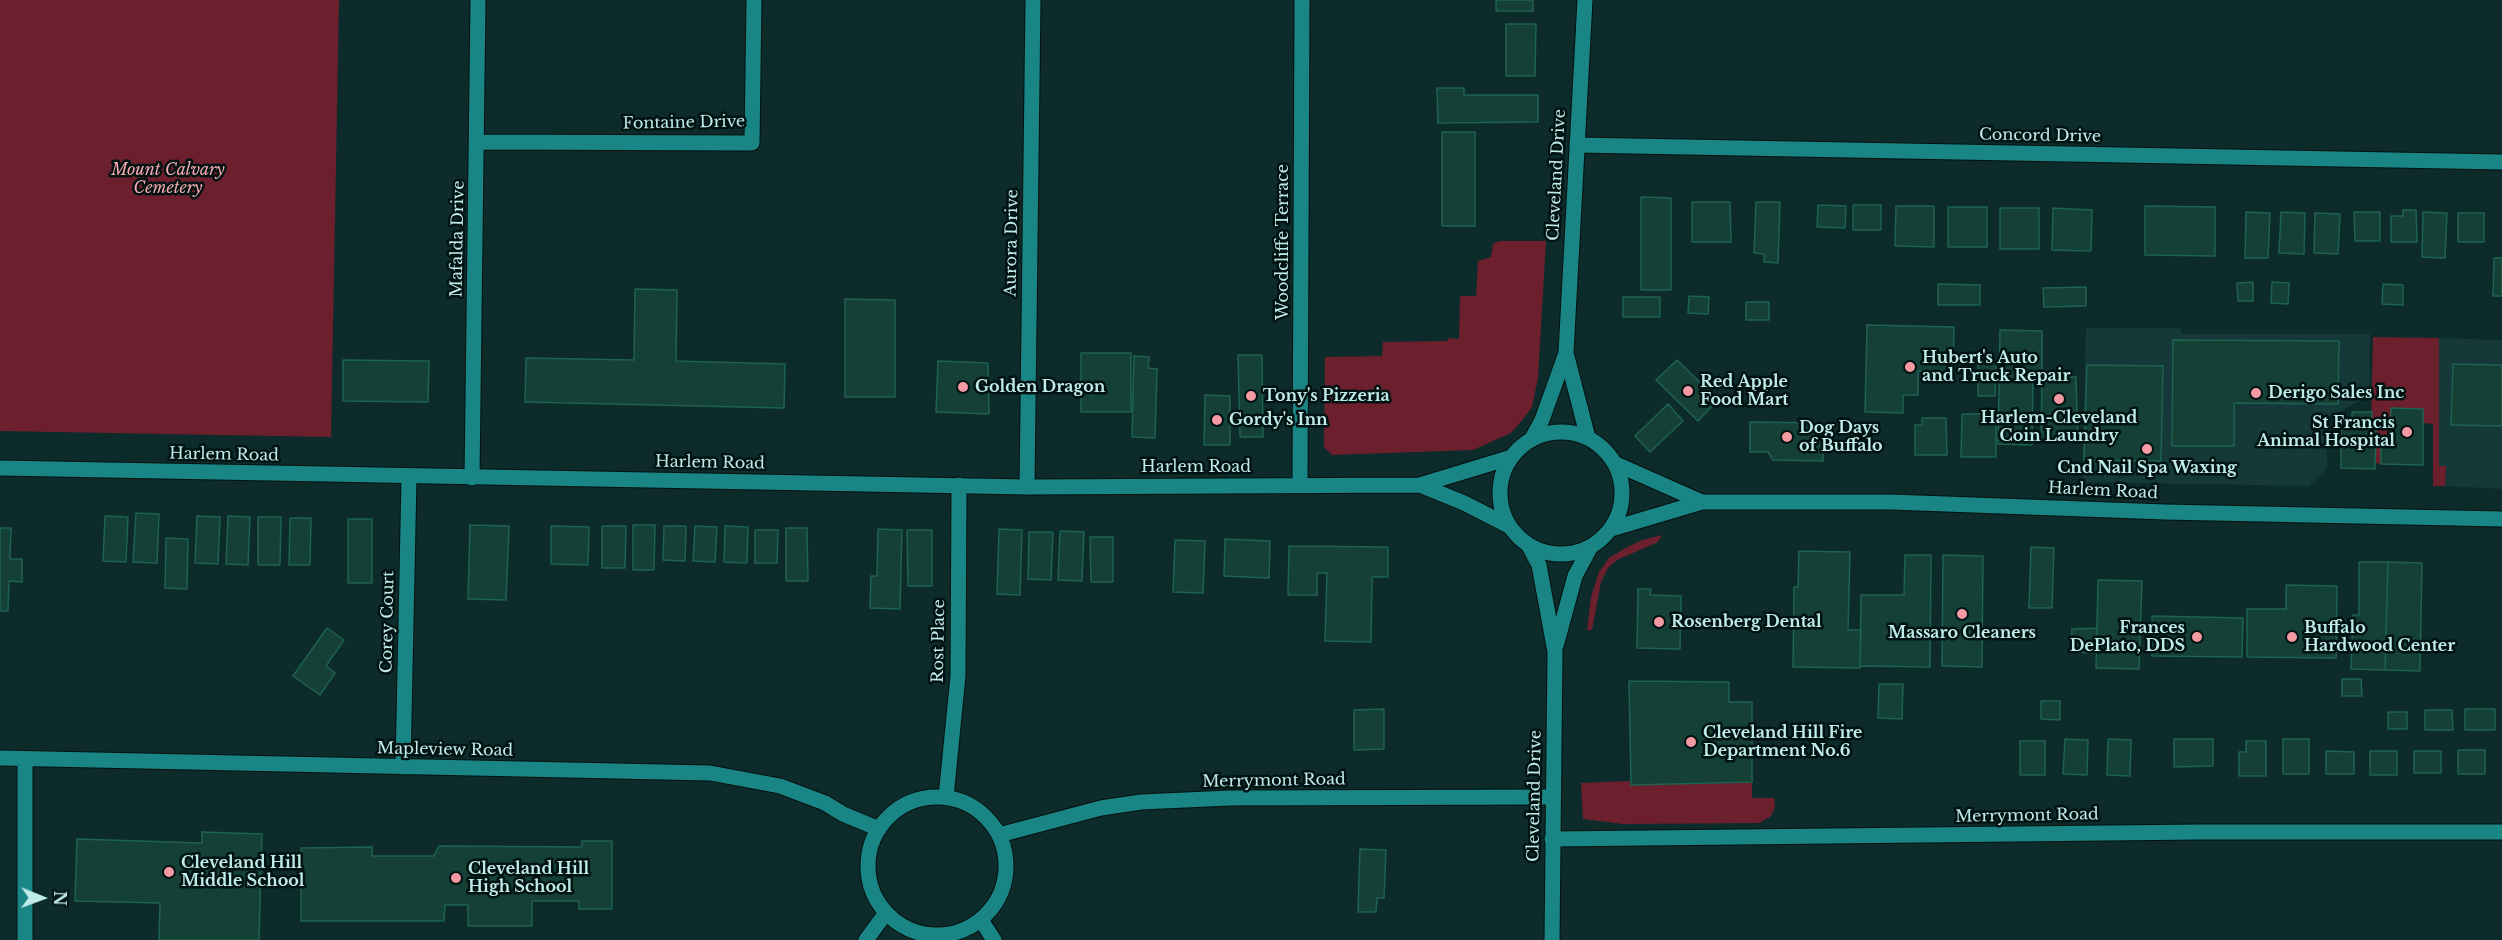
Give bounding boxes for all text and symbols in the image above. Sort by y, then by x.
street label: Cleveland Drive [1544,109,1570,241]
street label: Fontaine Drive [623,112,745,134]
street label: Concord Drive [1979,125,2101,147]
park label: Mount Calvary Cemetery [111,160,225,198]
street label: Woodcliffe Terrace [1273,164,1293,320]
street label: Mafalda Drive [447,180,469,298]
street label: Aurora Drive [1001,189,1023,297]
place label: Hubert's Auto and Truck Repair [1922,348,2071,386]
marker: Hubert's Auto and Truck Repair [1903,360,1917,374]
place label: Red Apple Food Mart [1700,372,1788,410]
place label: Golden Dragon [975,377,1105,397]
marker: Golden Dragon [956,380,970,394]
place label: Derigo Sales Inc [2268,383,2404,403]
marker: Red Apple Food Mart [1681,384,1695,398]
place label: Tony's Pizzeria [1263,386,1390,406]
marker: Derigo Sales Inc [2249,386,2263,400]
marker: Tony's Pizzeria [1244,389,1258,403]
marker: Harlem-Cleveland Coin Laundry [2052,392,2066,406]
place label: Harlem-Cleveland Coin Laundry [1981,408,2137,446]
place label: Gordy's Inn [1229,410,1328,430]
marker: Gordy's Inn [1210,413,1224,427]
place label: St Francis Animal Hospital [2257,413,2395,451]
place label: Dog Days of Buffalo [1799,418,1883,456]
marker: St Francis Animal Hospital [2400,425,2414,439]
marker: Dog Days of Buffalo [1780,430,1794,444]
marker: Cnd Nail Spa Waxing [2140,442,2154,456]
street label: Harlem Road [169,444,279,466]
street label: Harlem Road [655,452,765,474]
street label: Harlem Road [1141,457,1251,477]
place label: Cnd Nail Spa Waxing [2057,458,2237,478]
street label: Harlem Road [2048,479,2158,503]
street label: Corey Court [378,571,398,673]
street label: Rost Place [929,599,949,683]
marker: Massaro Cleaners [1955,607,1969,621]
place label: Rosenberg Dental [1671,612,1822,632]
marker: Rosenberg Dental [1652,615,1666,629]
place label: Frances DePlato, DDS [2070,618,2185,656]
place label: Buffalo Hardwood Center [2304,618,2455,656]
place label: Massaro Cleaners [1888,623,2036,643]
marker: Frances DePlato, DDS [2190,630,2204,644]
marker: Buffalo Hardwood Center [2285,630,2299,644]
place label: Cleveland Hill Fire Department No.6 [1703,723,1862,761]
street label: Cleveland Drive [1524,730,1546,862]
marker: Cleveland Hill Fire Department No.6 [1684,735,1698,749]
street label: Mapleview Road [377,739,513,761]
street label: Merrymont Road [1202,770,1346,792]
street label: Merrymont Road [1955,805,2099,827]
place label: Cleveland Hill Middle School [181,853,304,891]
place label: Cleveland Hill High School [468,859,589,897]
marker: Cleveland Hill Middle School [162,865,176,879]
north arrow [12,868,72,928]
marker: Cleveland Hill High School [449,871,463,885]
text: N [50,891,70,906]

